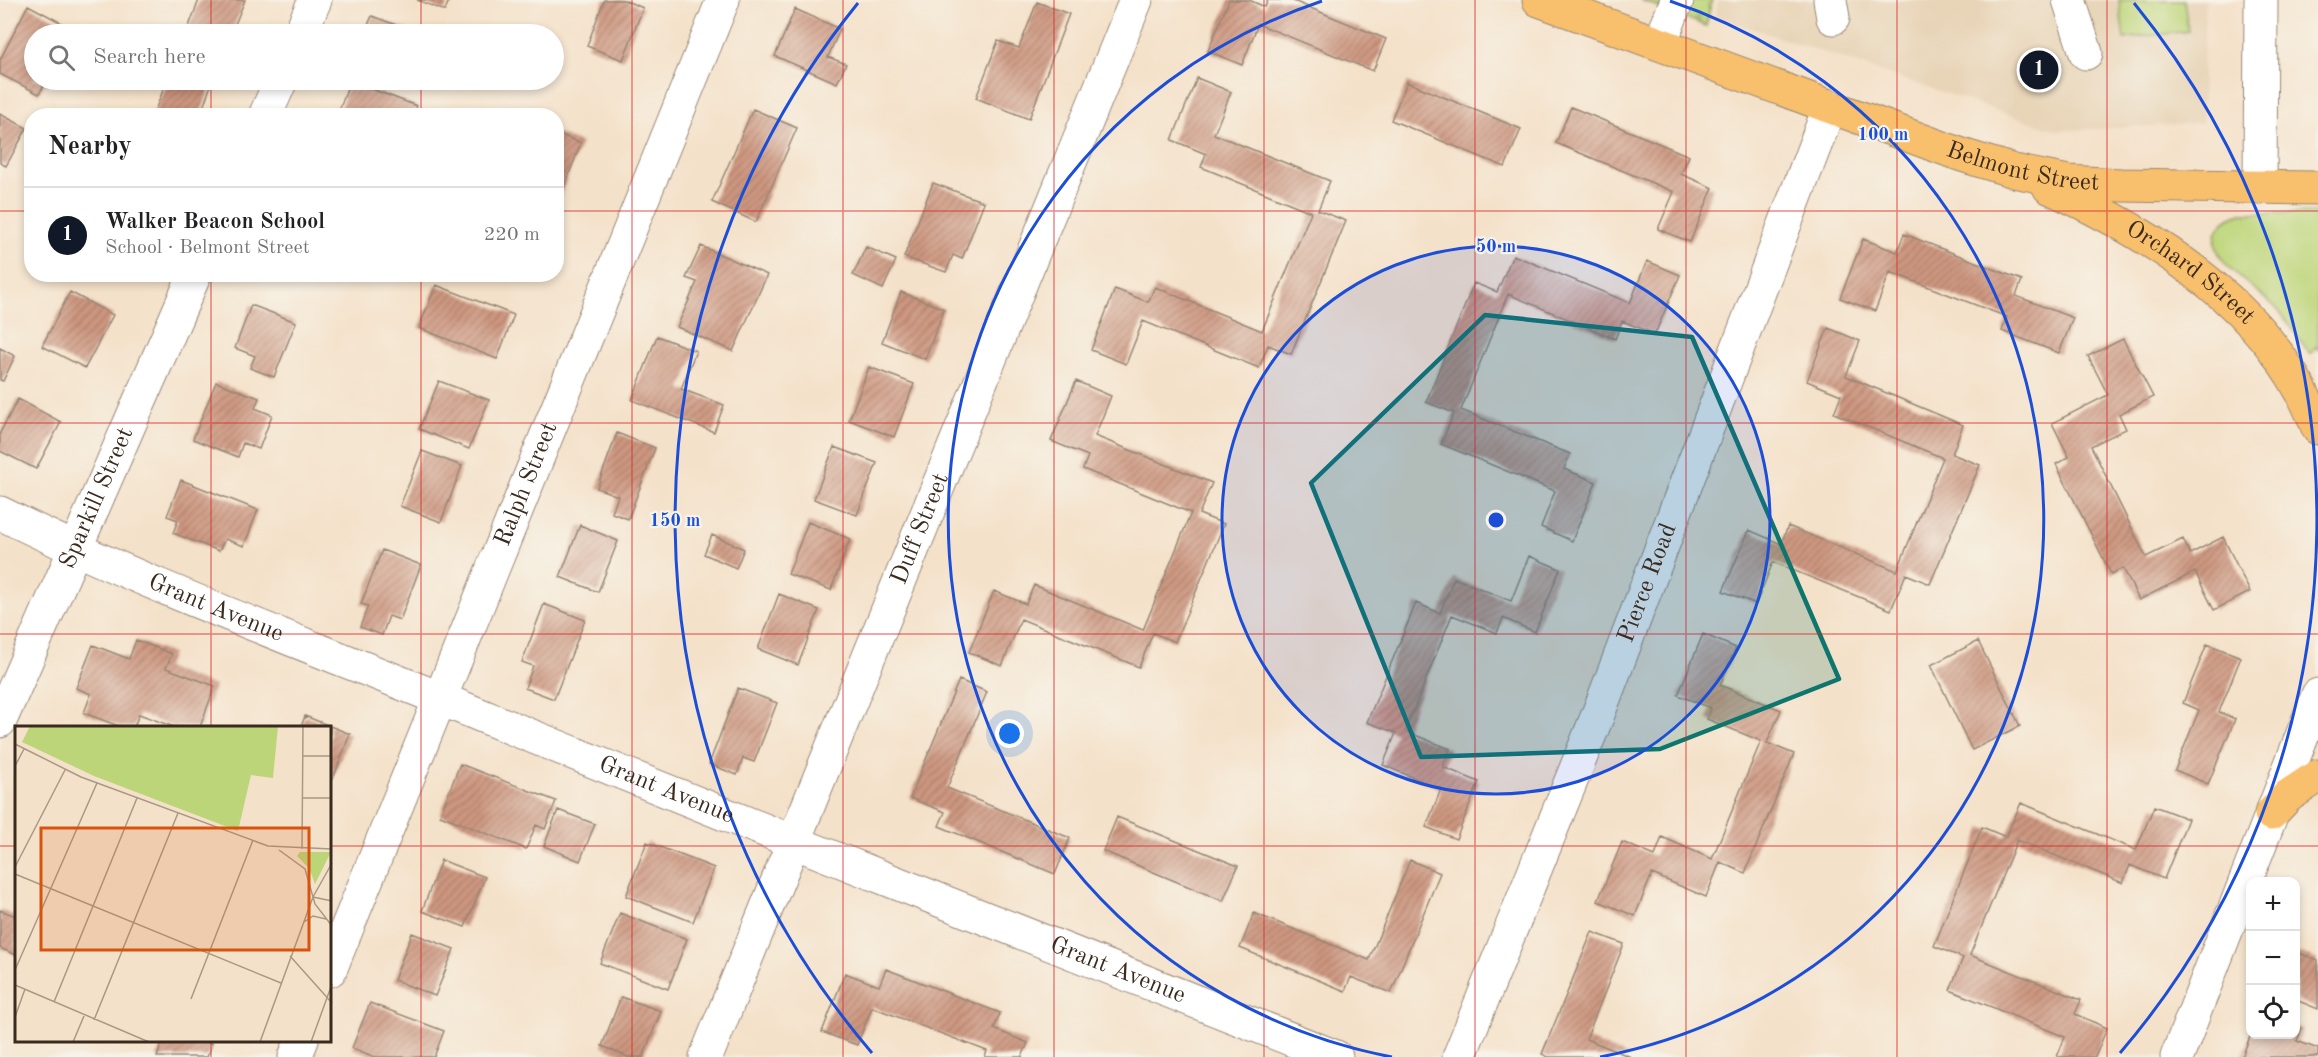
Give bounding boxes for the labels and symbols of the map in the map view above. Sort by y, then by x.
pin: 1 [2020,48,2058,92]
text: 100 m [1858,126,1908,144]
street label: Belmont Street [1943,138,2100,196]
street label: Orchard Street [2122,217,2259,330]
text: 50 m [1476,238,1516,256]
street label: Ralph Street [491,419,563,550]
street label: Sparkill Street [56,424,138,572]
street label: Duff Street [887,470,954,588]
centre of rings [1486,510,1506,530]
text: 150 m [650,512,700,530]
street label: Pierce Road [1614,520,1682,646]
street label: Grant Avenue [145,570,287,647]
your location [995,719,1024,748]
inset map [15,726,332,1042]
street label: Grant Avenue [595,753,737,829]
street label: Grant Avenue [1047,933,1189,1008]

